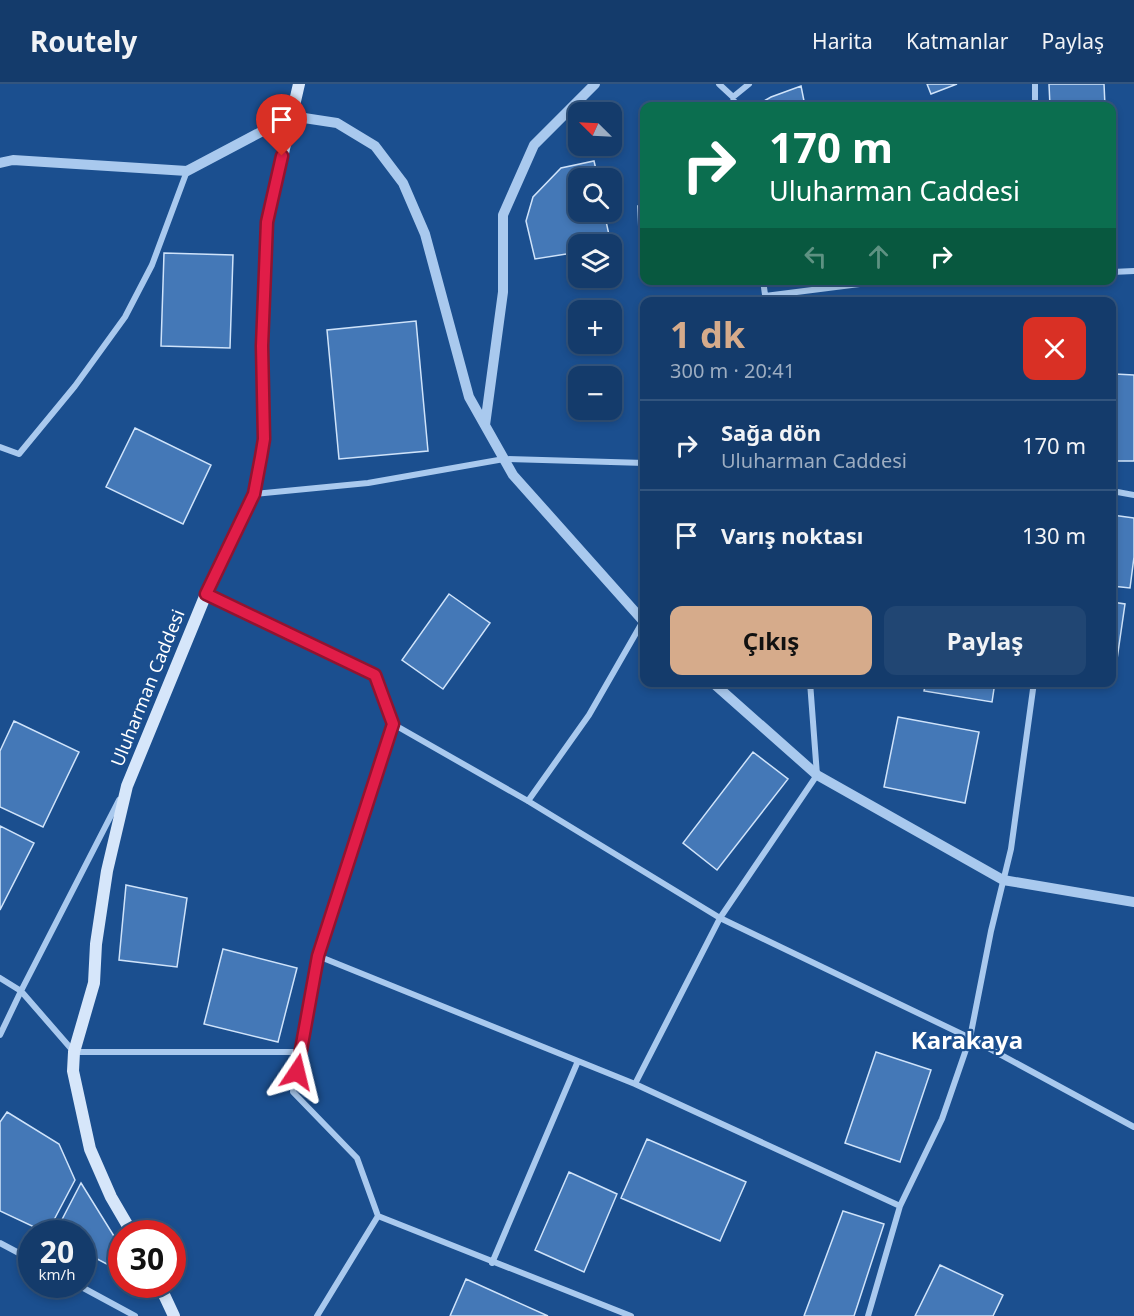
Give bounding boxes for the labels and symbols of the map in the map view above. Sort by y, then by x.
pin [256,94,307,156]
north arrow [568,102,622,156]
street label: Uluharman Caddesi [105,606,190,770]
district label: Karakaya [911,1023,1023,1056]
position arrow [265,1040,329,1104]
speed limit sign: 30 [108,1220,186,1298]

